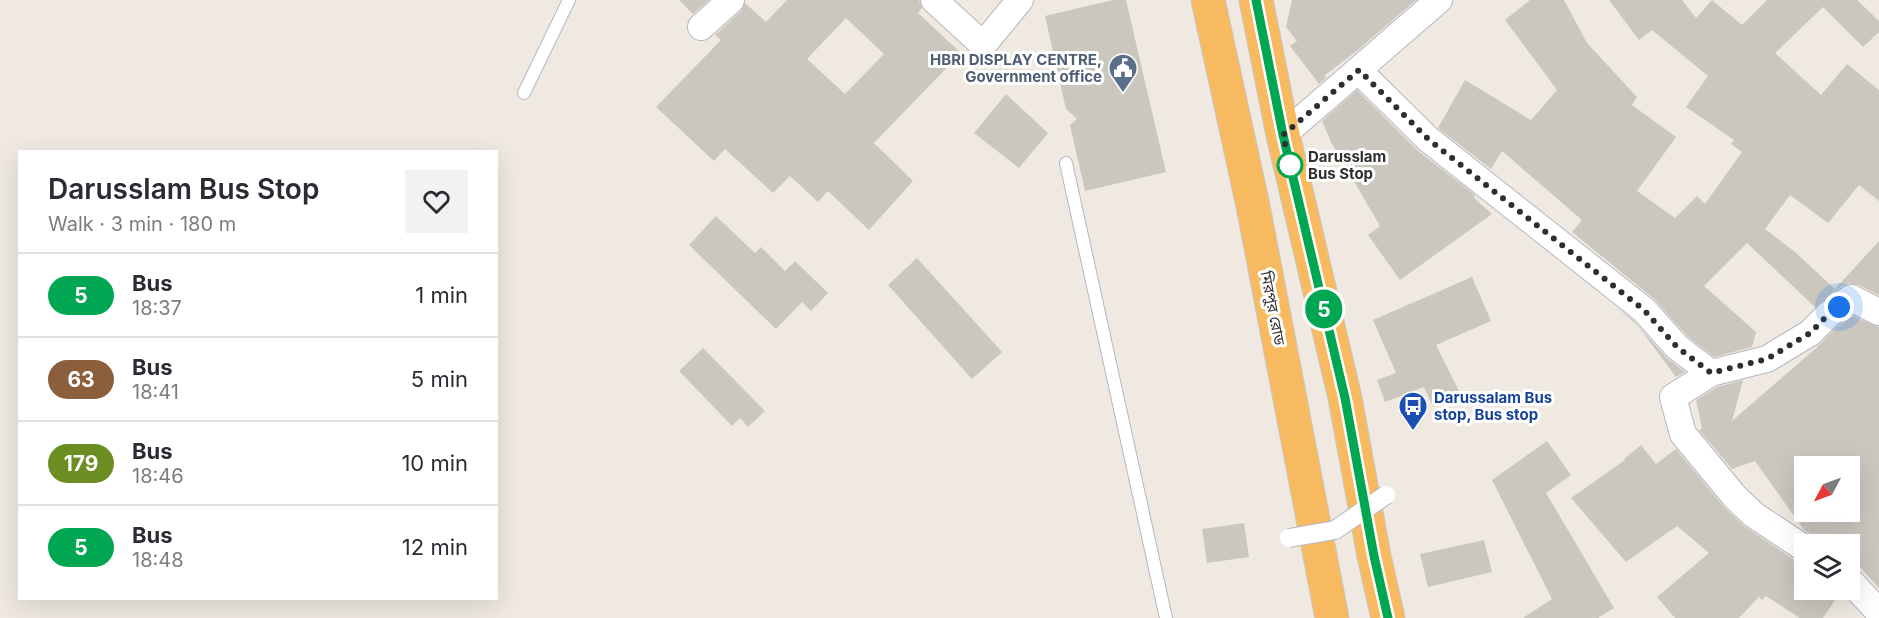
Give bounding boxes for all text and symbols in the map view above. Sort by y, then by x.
place label: HBRI DISPLAY CENTRE, Government office [930,50,1102,86]
public building icon: HBRI DISPLAY CENTRE, Government office [1107,52,1139,94]
place label: Darusslam Bus Stop [1308,147,1386,183]
marker: Darusslam Bus Stop [1277,152,1303,178]
button: heart [405,170,468,233]
text: Darusslam Bus Stop [48,172,319,206]
text: Walk · 3 min · 180 m [48,212,236,236]
street label: মিরপুর রোড [1256,268,1290,347]
text: Bus [132,270,173,296]
text: 1 min [415,282,468,308]
text: 5 [74,283,88,308]
line badge: 5 [1304,290,1344,328]
your location [1824,292,1854,322]
text: 18:37 [132,296,182,320]
text: 5 [1317,297,1331,322]
text: Bus [132,354,173,380]
text: 5 min [411,366,468,392]
text: 63 [67,367,95,392]
text: 18:41 [132,380,179,404]
place label: Darussalam Bus stop, Bus stop [1434,388,1552,424]
bus stop icon: Darussalam Bus stop, Bus stop [1397,390,1429,432]
text: Bus [132,438,173,464]
text: 10 min [401,450,468,476]
text: 179 [64,451,98,476]
north arrow [1794,456,1860,522]
map controls [1794,456,1860,600]
text: 18:46 [132,464,184,488]
text: Bus [132,522,173,548]
text: 12 min [402,534,468,560]
button: layers [1794,534,1860,600]
text: 5 [74,535,88,560]
text: 18:48 [132,548,184,572]

